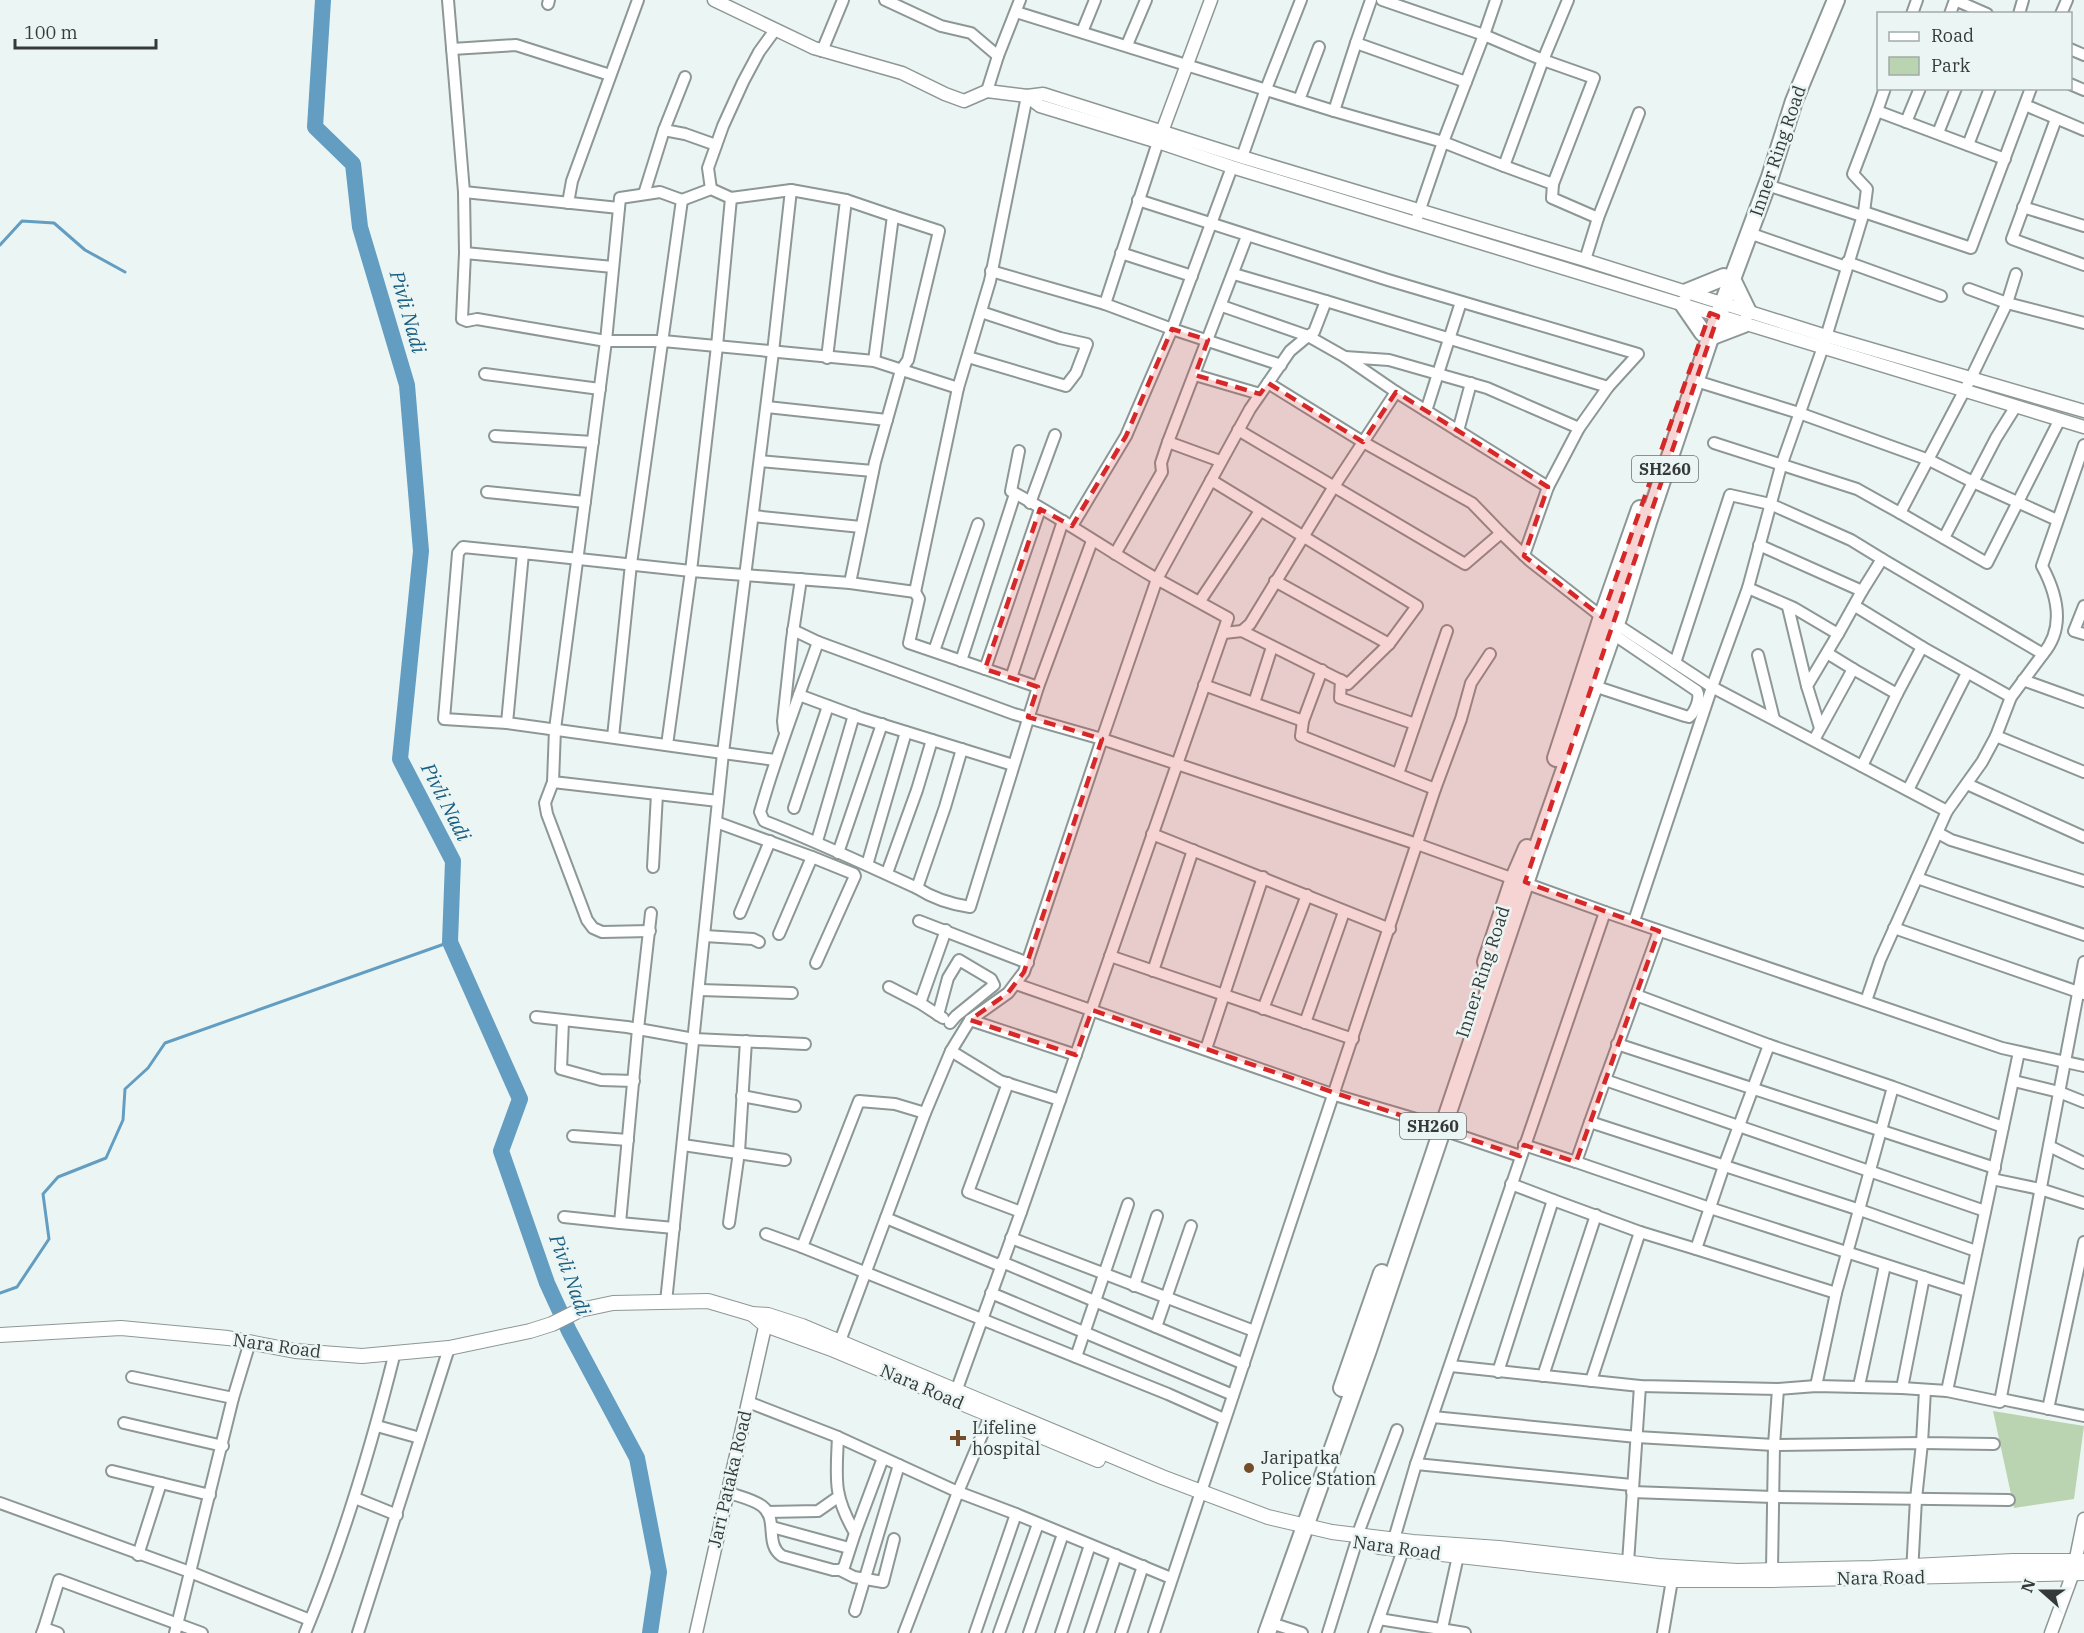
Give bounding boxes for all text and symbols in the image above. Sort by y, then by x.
scale bar [15,12,156,50]
legend [1877,12,2072,90]
text: 100 m [24,21,78,44]
text: Road [1931,24,1974,47]
text: Park [1931,54,1971,77]
street label: Inner Ring Road [1744,82,1811,219]
water label: Pivli Nadi [384,266,433,356]
road number: SH260 [1632,456,1698,482]
water label: Pivli Nadi [415,757,478,846]
street label: Inner Ring Road [1450,903,1515,1041]
road number: SH260 [1400,1113,1466,1139]
water label: Pivli Nadi [543,1230,598,1319]
street label: Nara Road [232,1328,323,1363]
street label: Nara Road [877,1359,968,1414]
street label: Jari Pataka Road [703,1408,756,1550]
place label: Lifeline hospital [972,1416,1040,1460]
marker: Lifeline hospital [949,1429,967,1447]
place label: Jaripatka Police Station [1261,1446,1376,1490]
marker: Jaripatka Police Station [1242,1461,1256,1475]
street label: Nara Road [1352,1530,1443,1565]
north arrow [2012,1561,2072,1621]
street label: Nara Road [1836,1565,1926,1590]
text: N [2016,1576,2040,1595]

